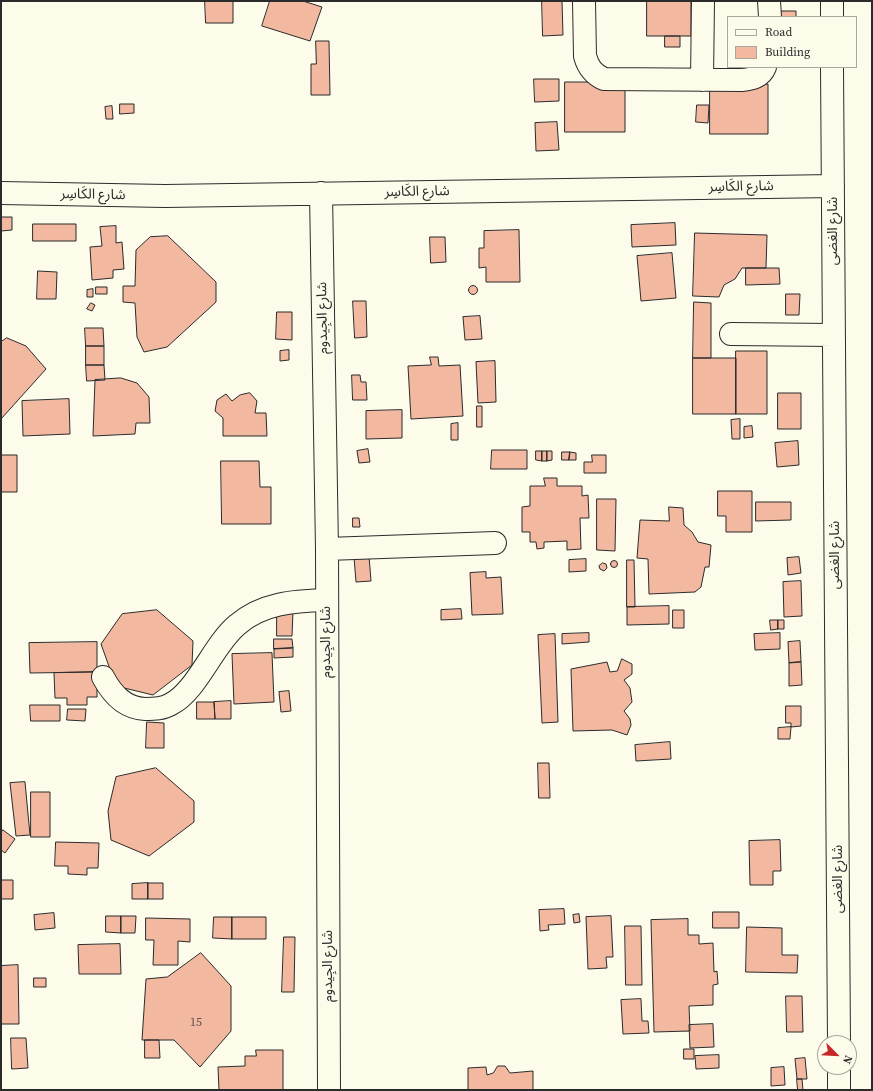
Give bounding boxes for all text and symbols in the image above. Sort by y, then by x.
legend [727,16,857,68]
text: Road [765,24,792,40]
text: Building [765,44,810,60]
street label: شارع الكَاسِر [708,178,774,196]
street label: شارع الكَاسِر [384,183,450,201]
street label: شارع الكَاسِر [60,186,126,204]
street label: شارع الغضى [825,197,841,265]
street label: شارع الجِيدوم [314,282,332,354]
street label: شارع الغضى [827,521,843,589]
street label: شارع الجِيدوم [318,606,334,678]
street label: شارع الغضى [830,845,846,913]
street label: شارع الجِيدوم [320,930,336,1002]
house number: 15 [190,1016,202,1030]
north arrow [817,1035,857,1075]
text: N [839,1053,856,1066]

